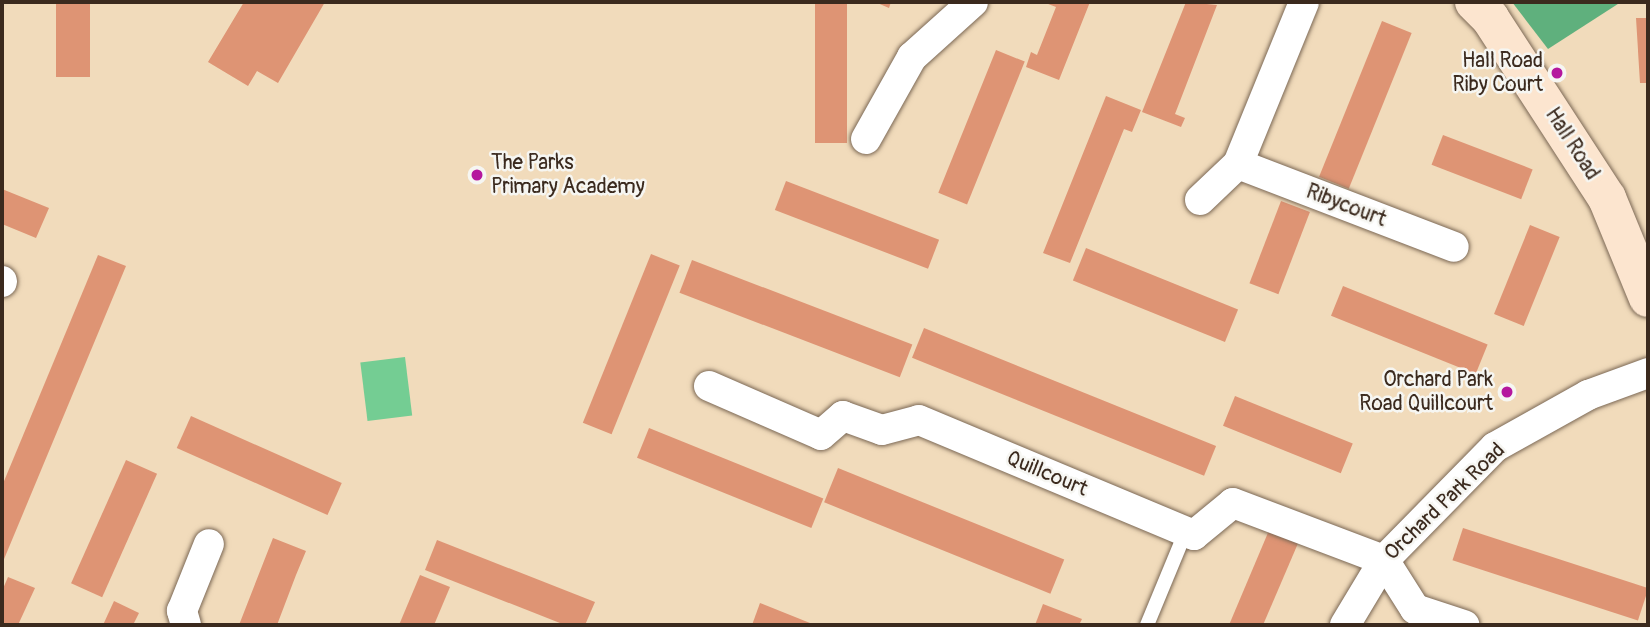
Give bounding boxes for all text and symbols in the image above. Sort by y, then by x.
place label: Hall Road Riby Court [1453,48,1543,98]
marker: Hall Road Riby Court [1549,65,1565,81]
street label: Hall Road [1539,103,1605,185]
place label: The Parks Primary Academy [491,150,645,200]
marker: The Parks Primary Academy [469,167,485,183]
street label: Ribycourt [1302,179,1390,233]
place label: Orchard Park Road Quillcourt [1359,367,1493,417]
marker: Orchard Park Road Quillcourt [1499,384,1515,400]
street label: Orchard Park Road [1379,438,1511,566]
street label: Quillcourt [1003,446,1091,502]

